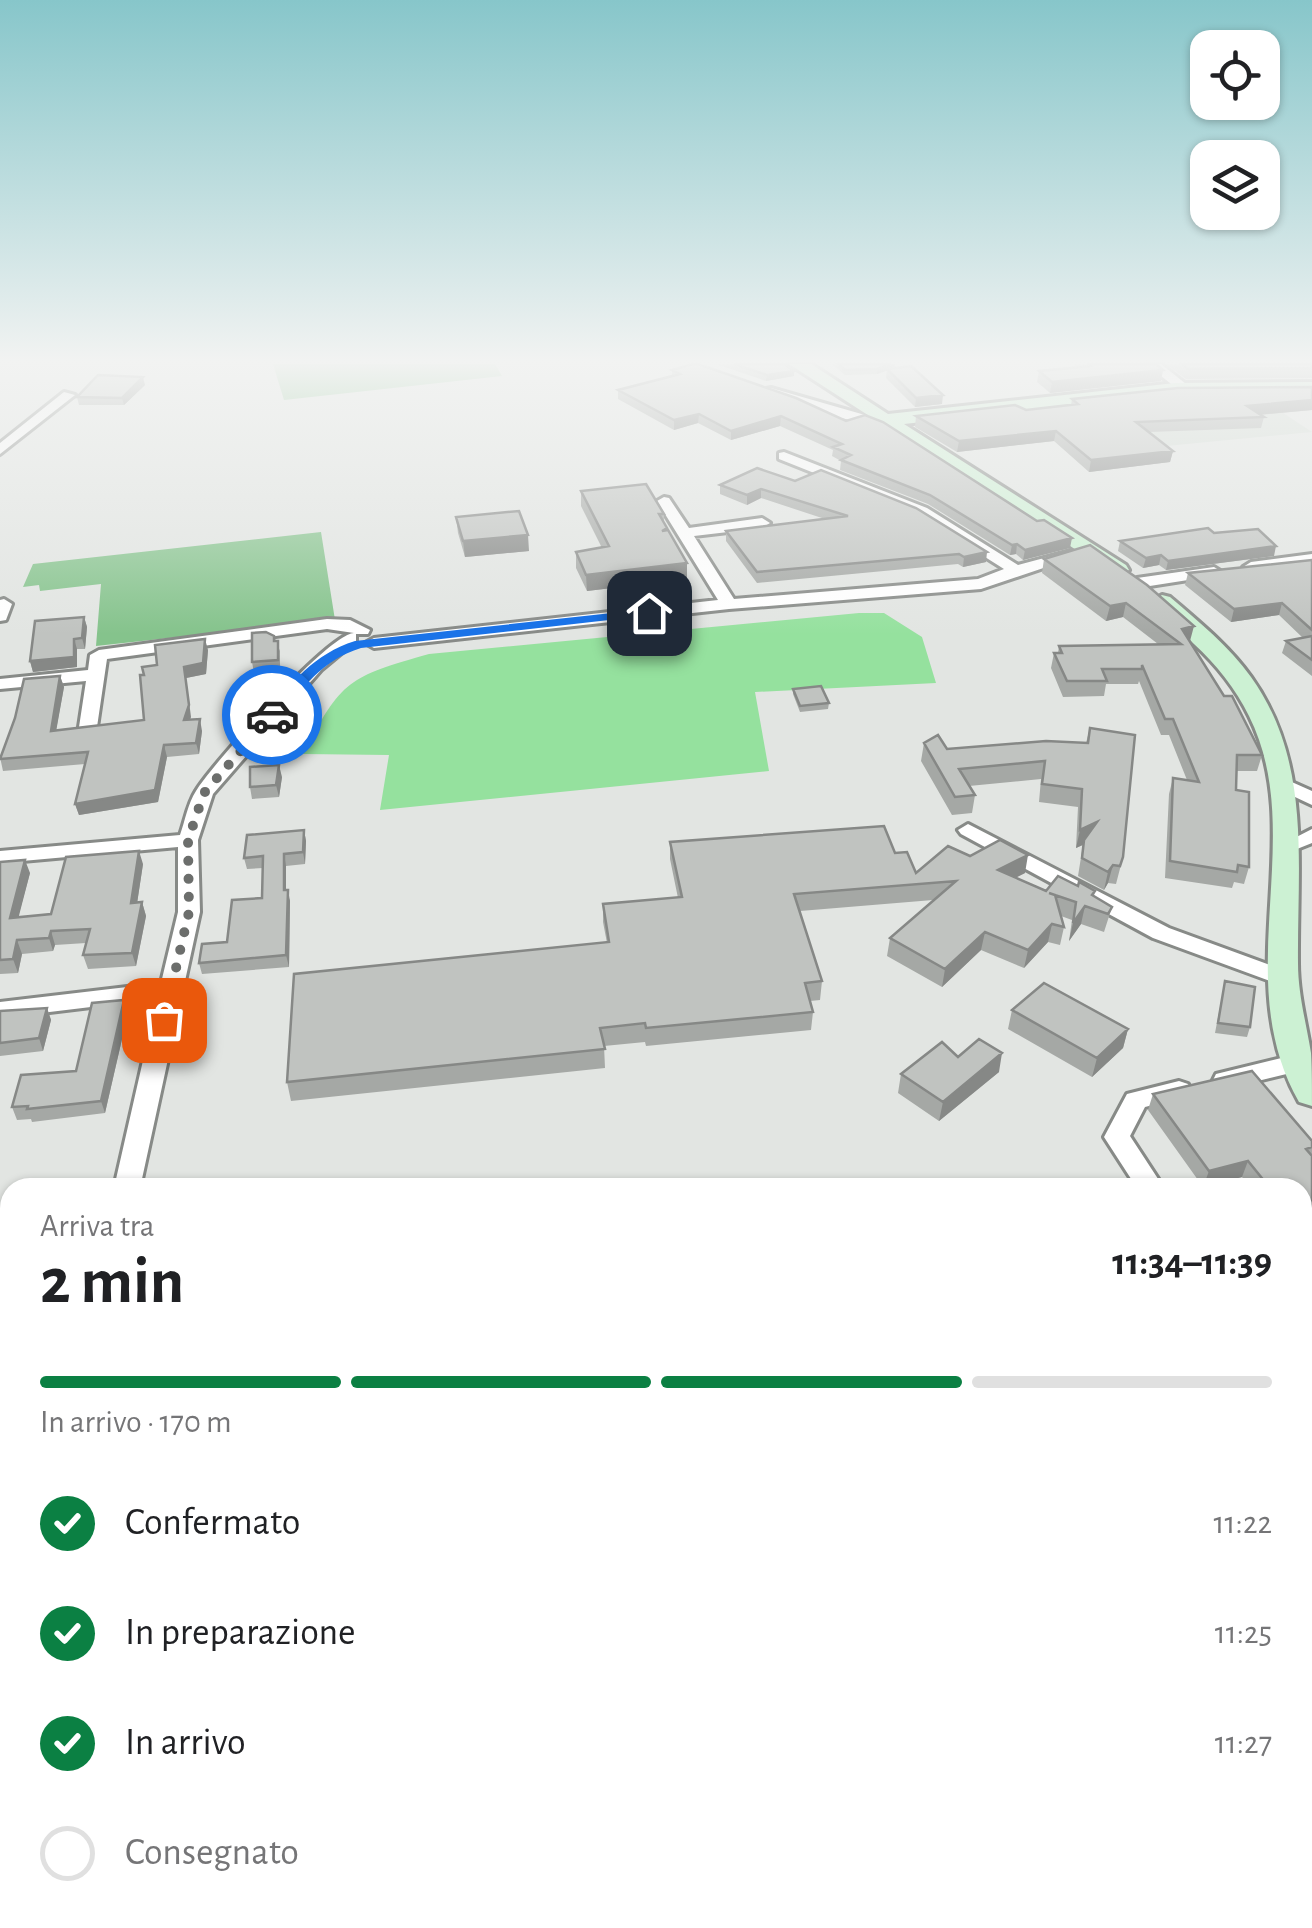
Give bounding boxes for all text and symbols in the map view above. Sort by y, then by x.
map controls [1190,30,1280,230]
button: locate [1190,30,1280,120]
button: layers [1190,140,1280,230]
pin [607,571,692,656]
icon: home [622,586,677,641]
courier [222,665,322,765]
icon: car [245,688,300,743]
pin [122,978,207,1063]
icon: bag [137,993,192,1048]
text: Arriva tra [40,1210,155,1242]
text: 11:34–11:39 [1112,1244,1272,1282]
text: 2 min [40,1250,184,1315]
text: In arrivo · 170 m [40,1406,232,1438]
icon: check [40,1496,95,1551]
text: Confermato [125,1504,300,1542]
text: 11:22 [1214,1507,1272,1539]
icon: check [40,1606,95,1661]
text: In preparazione [125,1614,356,1652]
text: 11:25 [1215,1617,1272,1649]
icon: check [40,1716,95,1771]
text: In arrivo [125,1724,246,1762]
text: 11:27 [1215,1727,1272,1759]
text: Consegnato [125,1834,299,1872]

